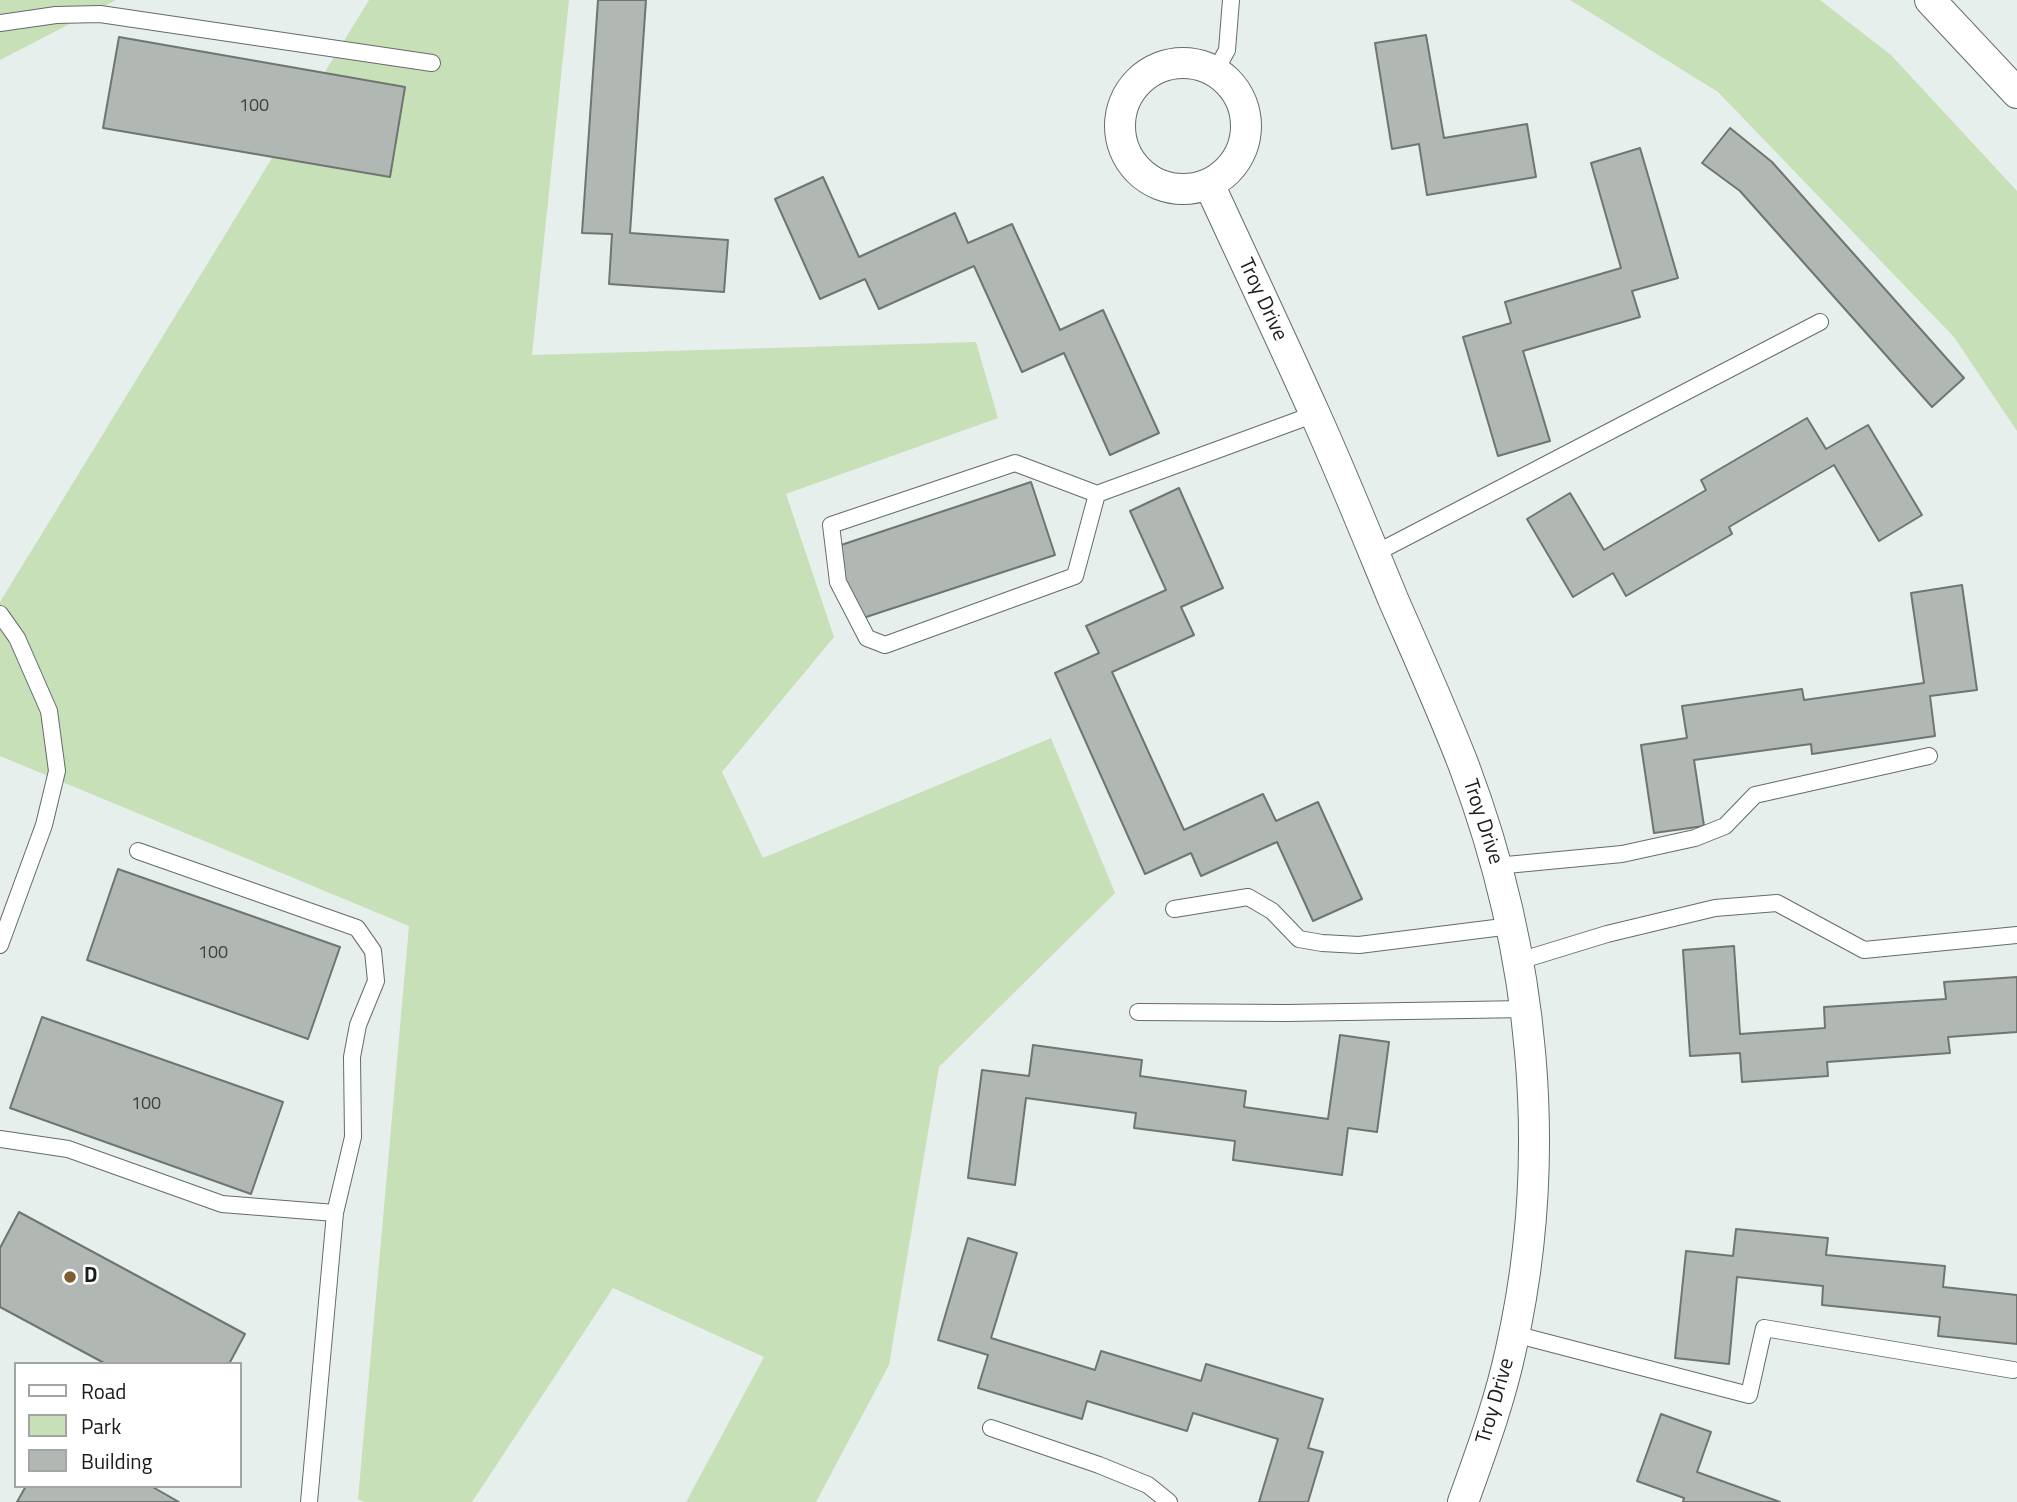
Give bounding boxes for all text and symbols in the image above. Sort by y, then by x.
house number: 100 [239,96,269,118]
street label: Troy Drive [1232,255,1292,345]
street label: Troy Drive [1456,776,1508,868]
house number: 100 [198,943,228,965]
house number: 100 [131,1094,161,1116]
place label: D [84,1264,97,1290]
marker: D [62,1269,78,1285]
street label: Troy Drive [1472,1355,1520,1447]
legend [14,1362,242,1488]
text: Road [81,1375,126,1407]
text: Park [81,1410,121,1442]
text: Building [81,1445,152,1477]

